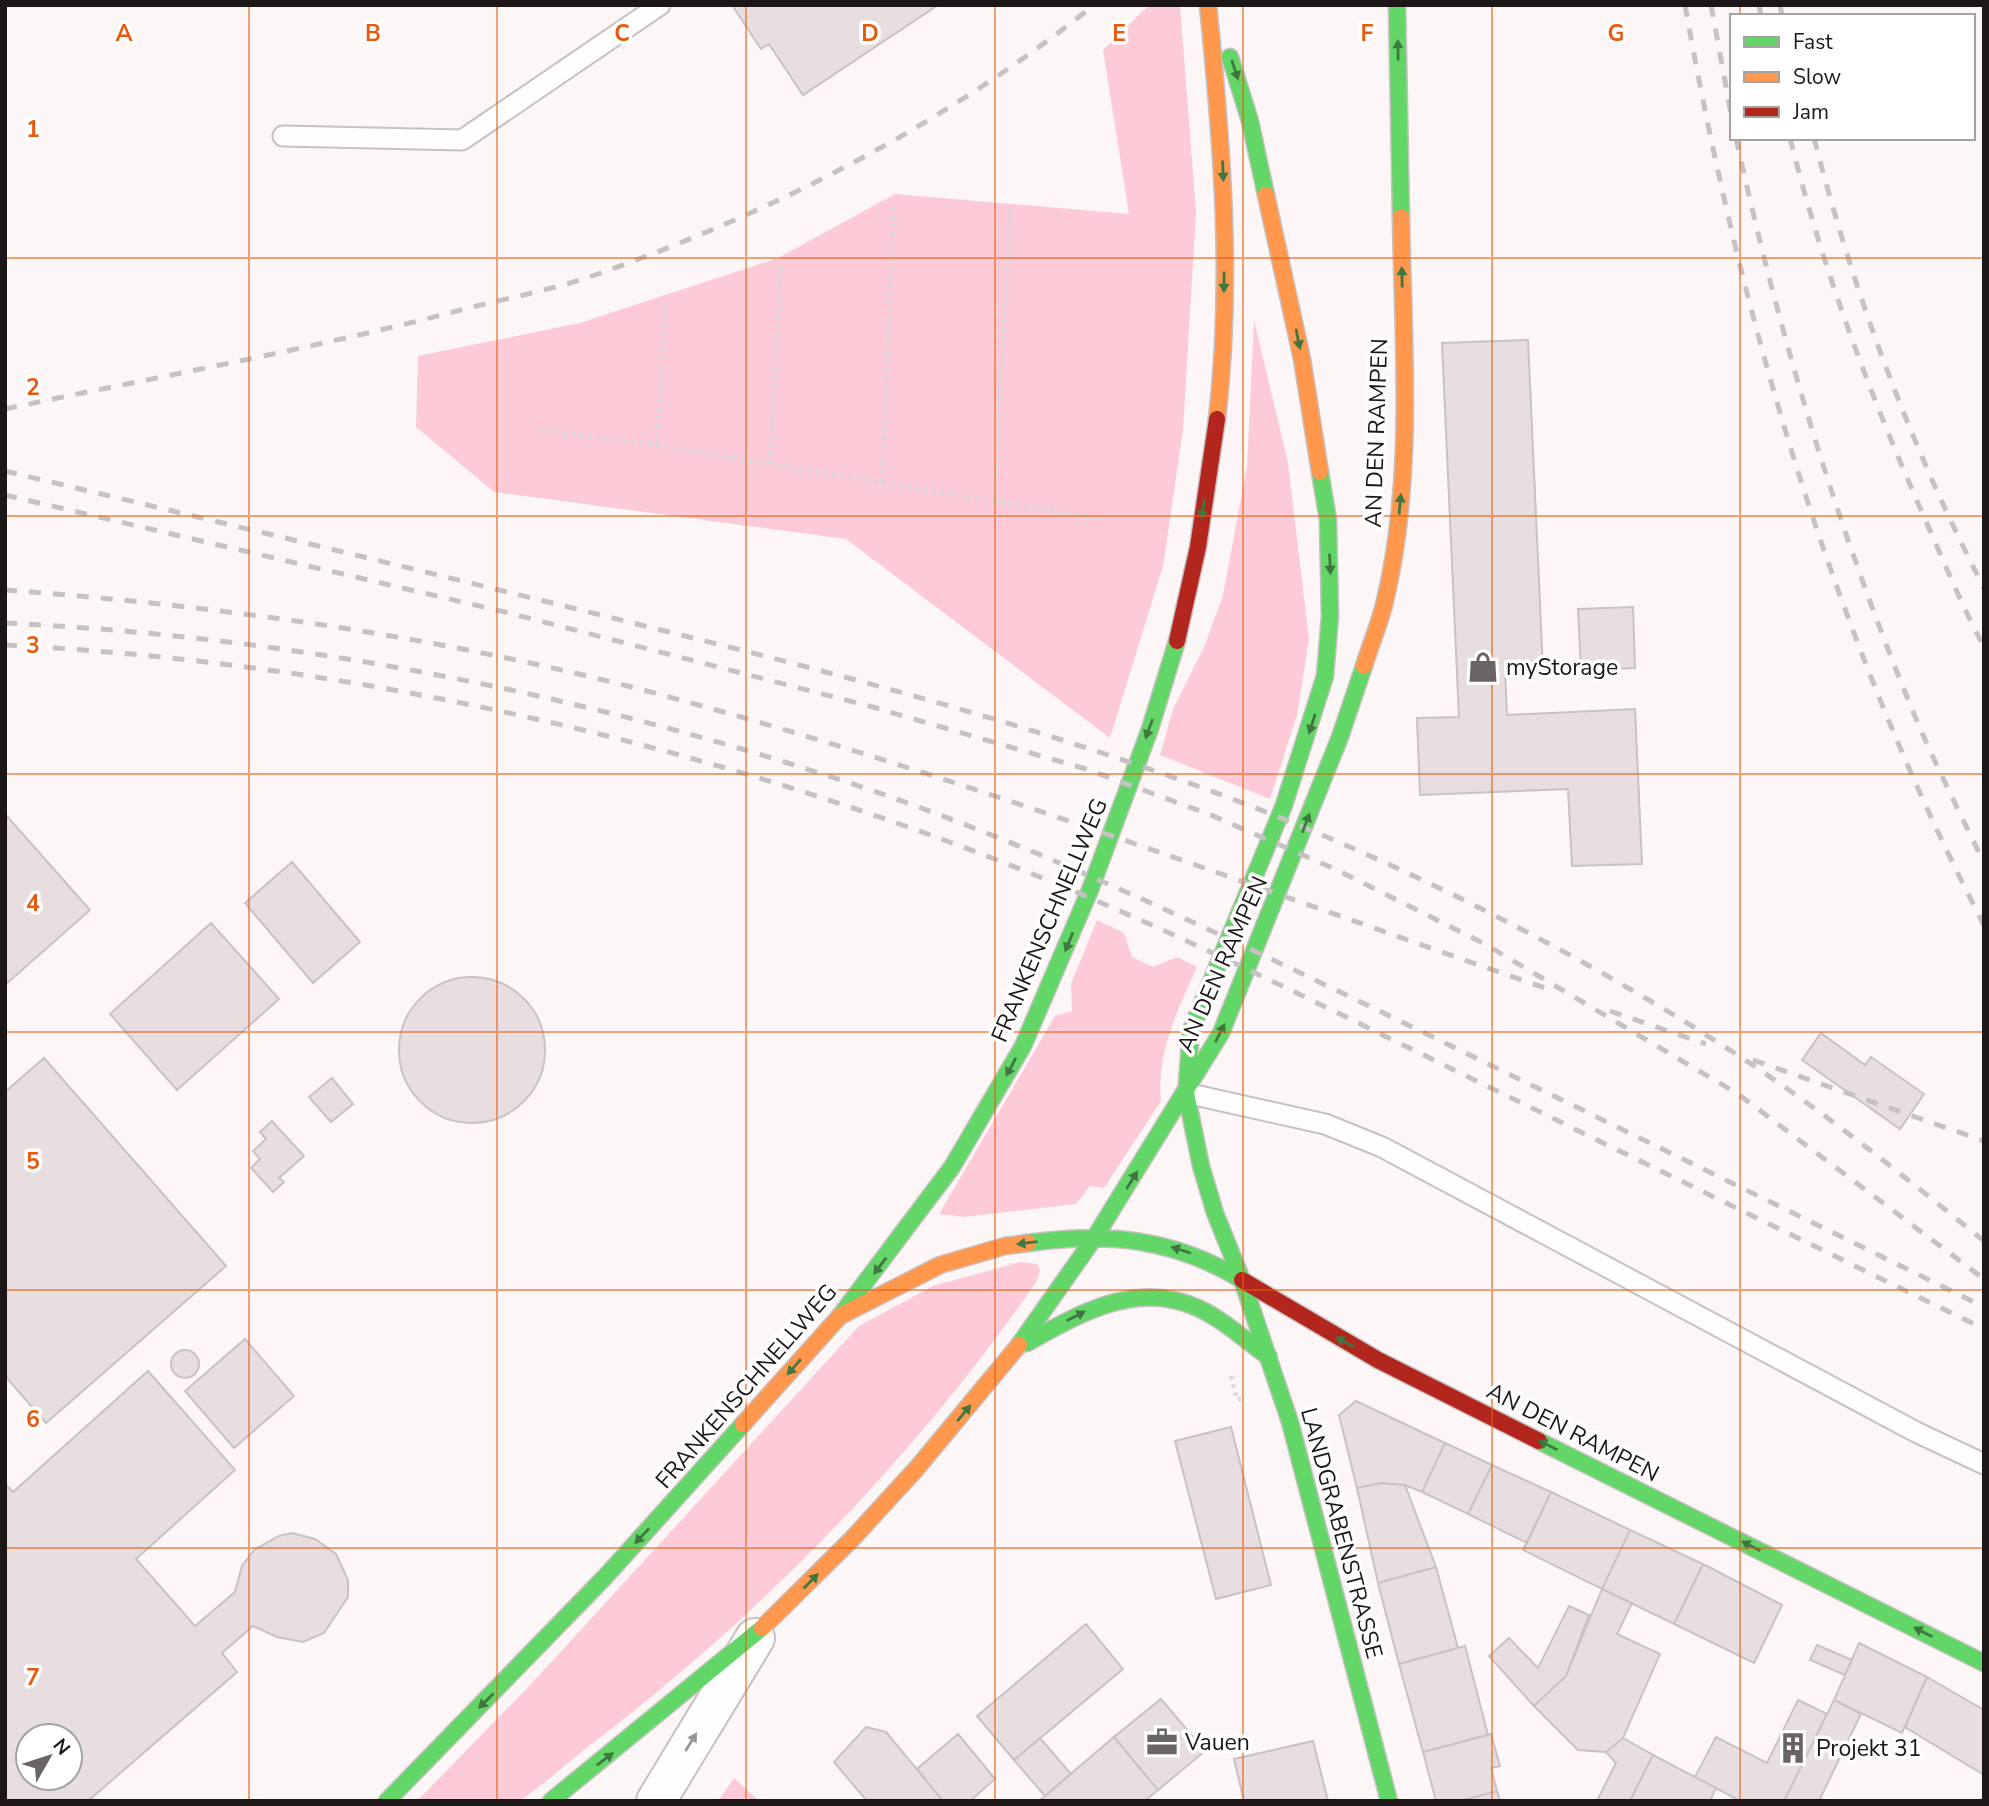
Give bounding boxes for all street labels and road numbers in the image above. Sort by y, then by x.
street label: AN DEN RAMPEN [1358,338,1395,528]
street label: FRANKENSCHNELLWEG [984,794,1115,1047]
street label: AN DEN RAMPEN [1170,871,1275,1057]
street label: FRANKENSCHNELLWEG [649,1277,844,1495]
street label: AN DEN RAMPEN [1481,1376,1664,1489]
street label: LANDGRABENSTRASSE [1293,1404,1390,1662]

